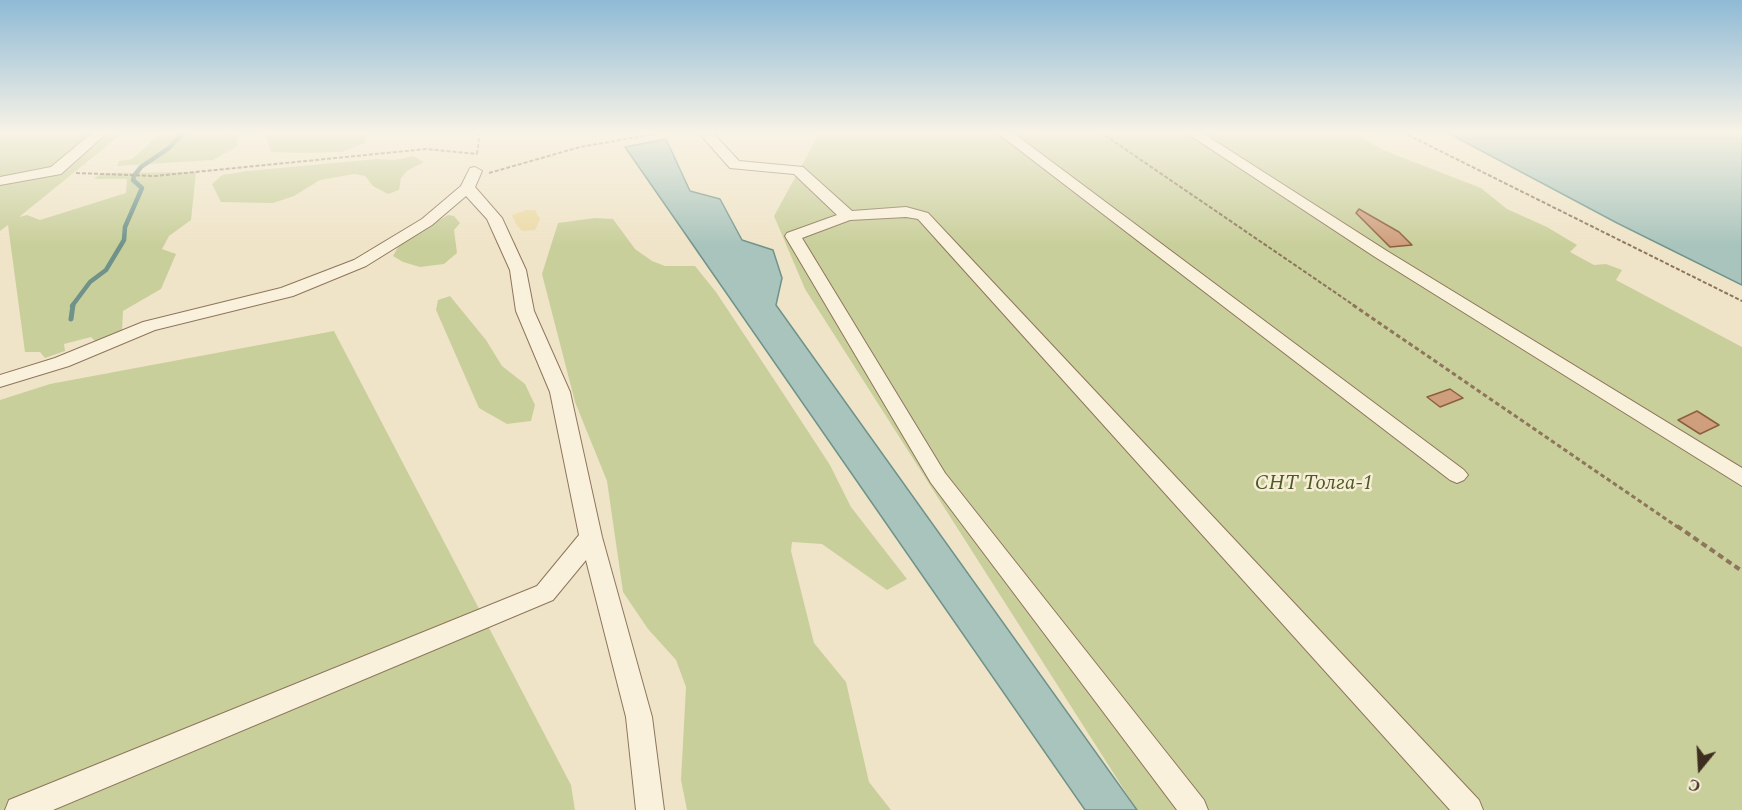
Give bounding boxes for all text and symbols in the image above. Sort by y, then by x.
park label: СНТ Толга-1 [1255,472,1373,498]
north arrow [1670,738,1730,798]
text: С [1685,772,1704,798]

